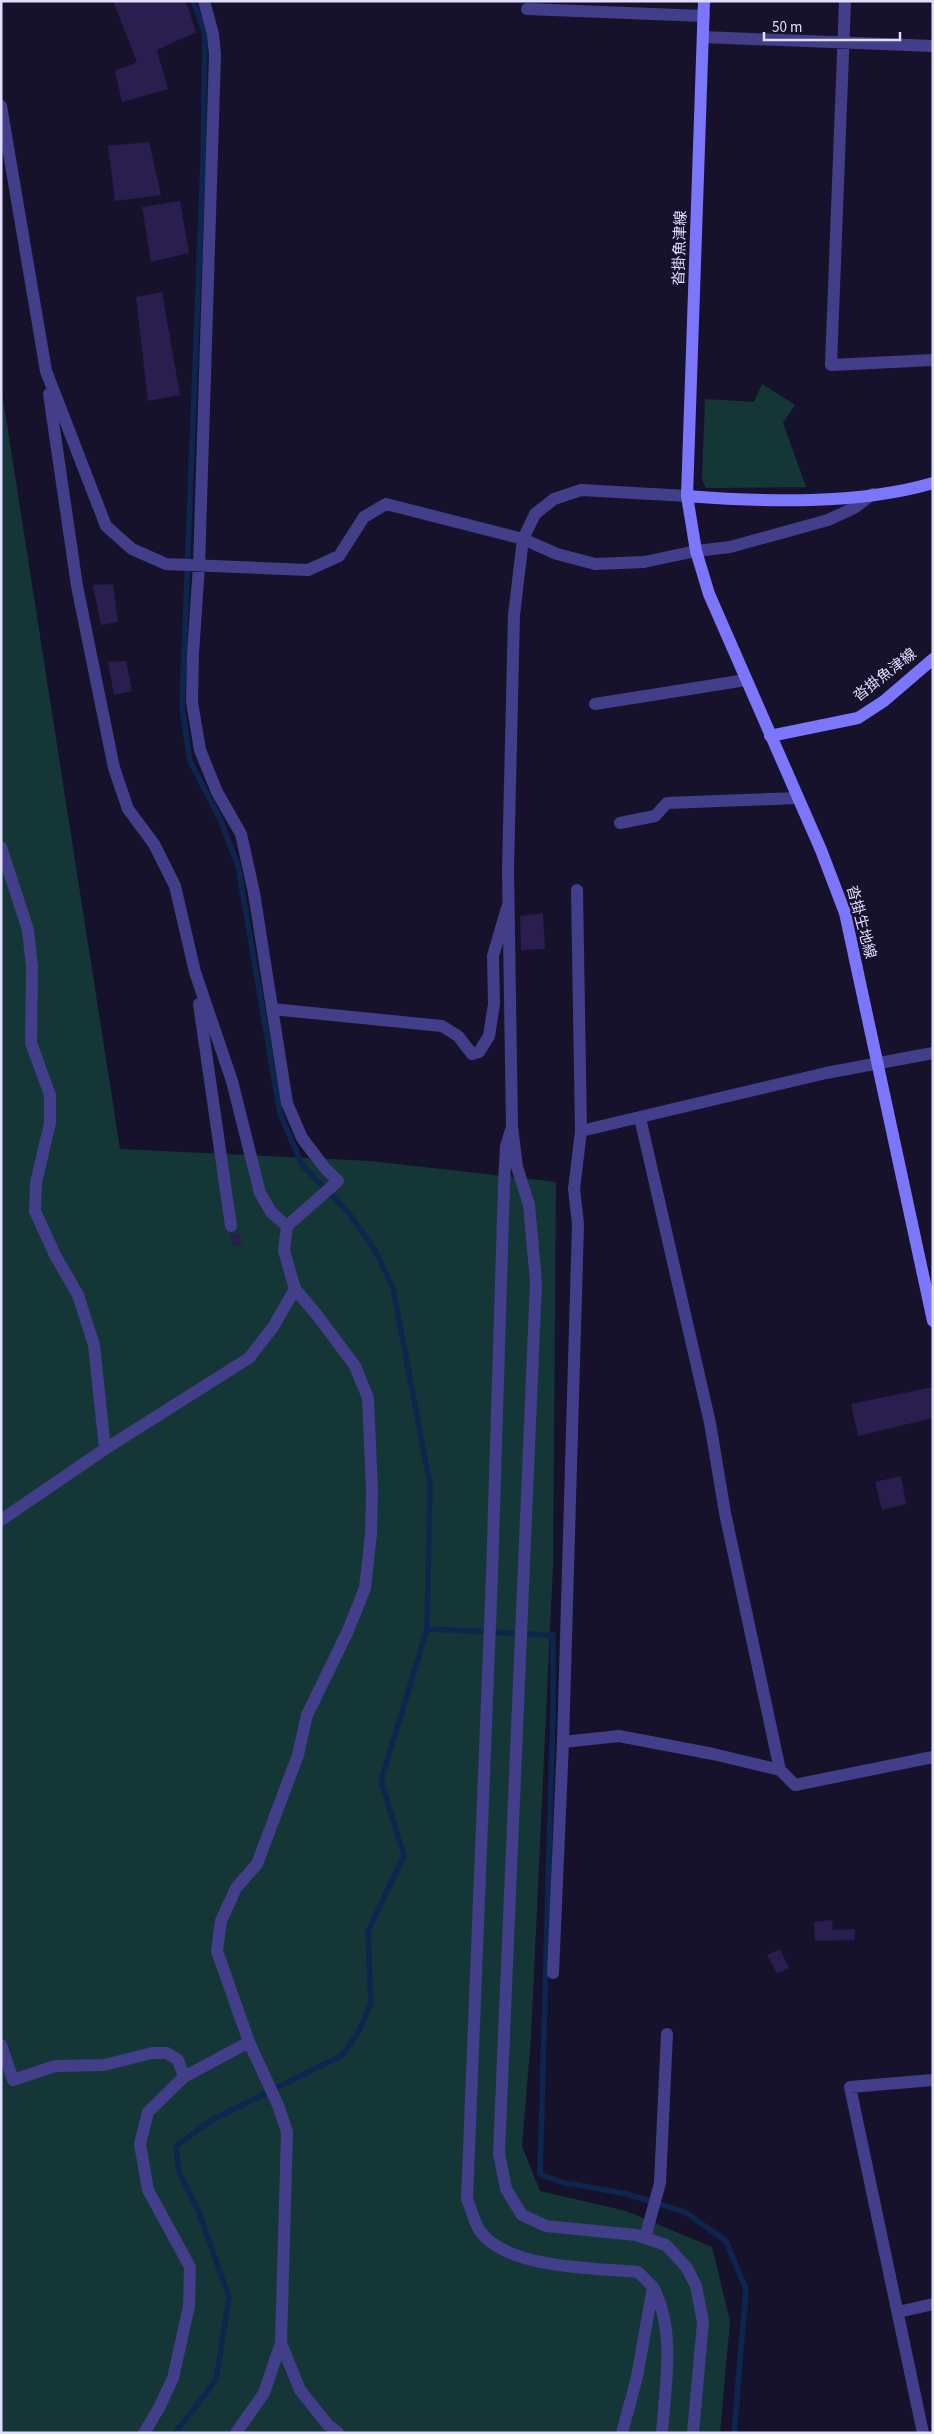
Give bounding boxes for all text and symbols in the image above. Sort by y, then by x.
scale bar [764,10,900,42]
text: 50 m [772,17,802,38]
street label: 沓掛魚津線 [668,210,692,286]
street label: 沓掛魚津線 [849,644,921,706]
street label: 沓掛生地線 [841,883,881,961]

